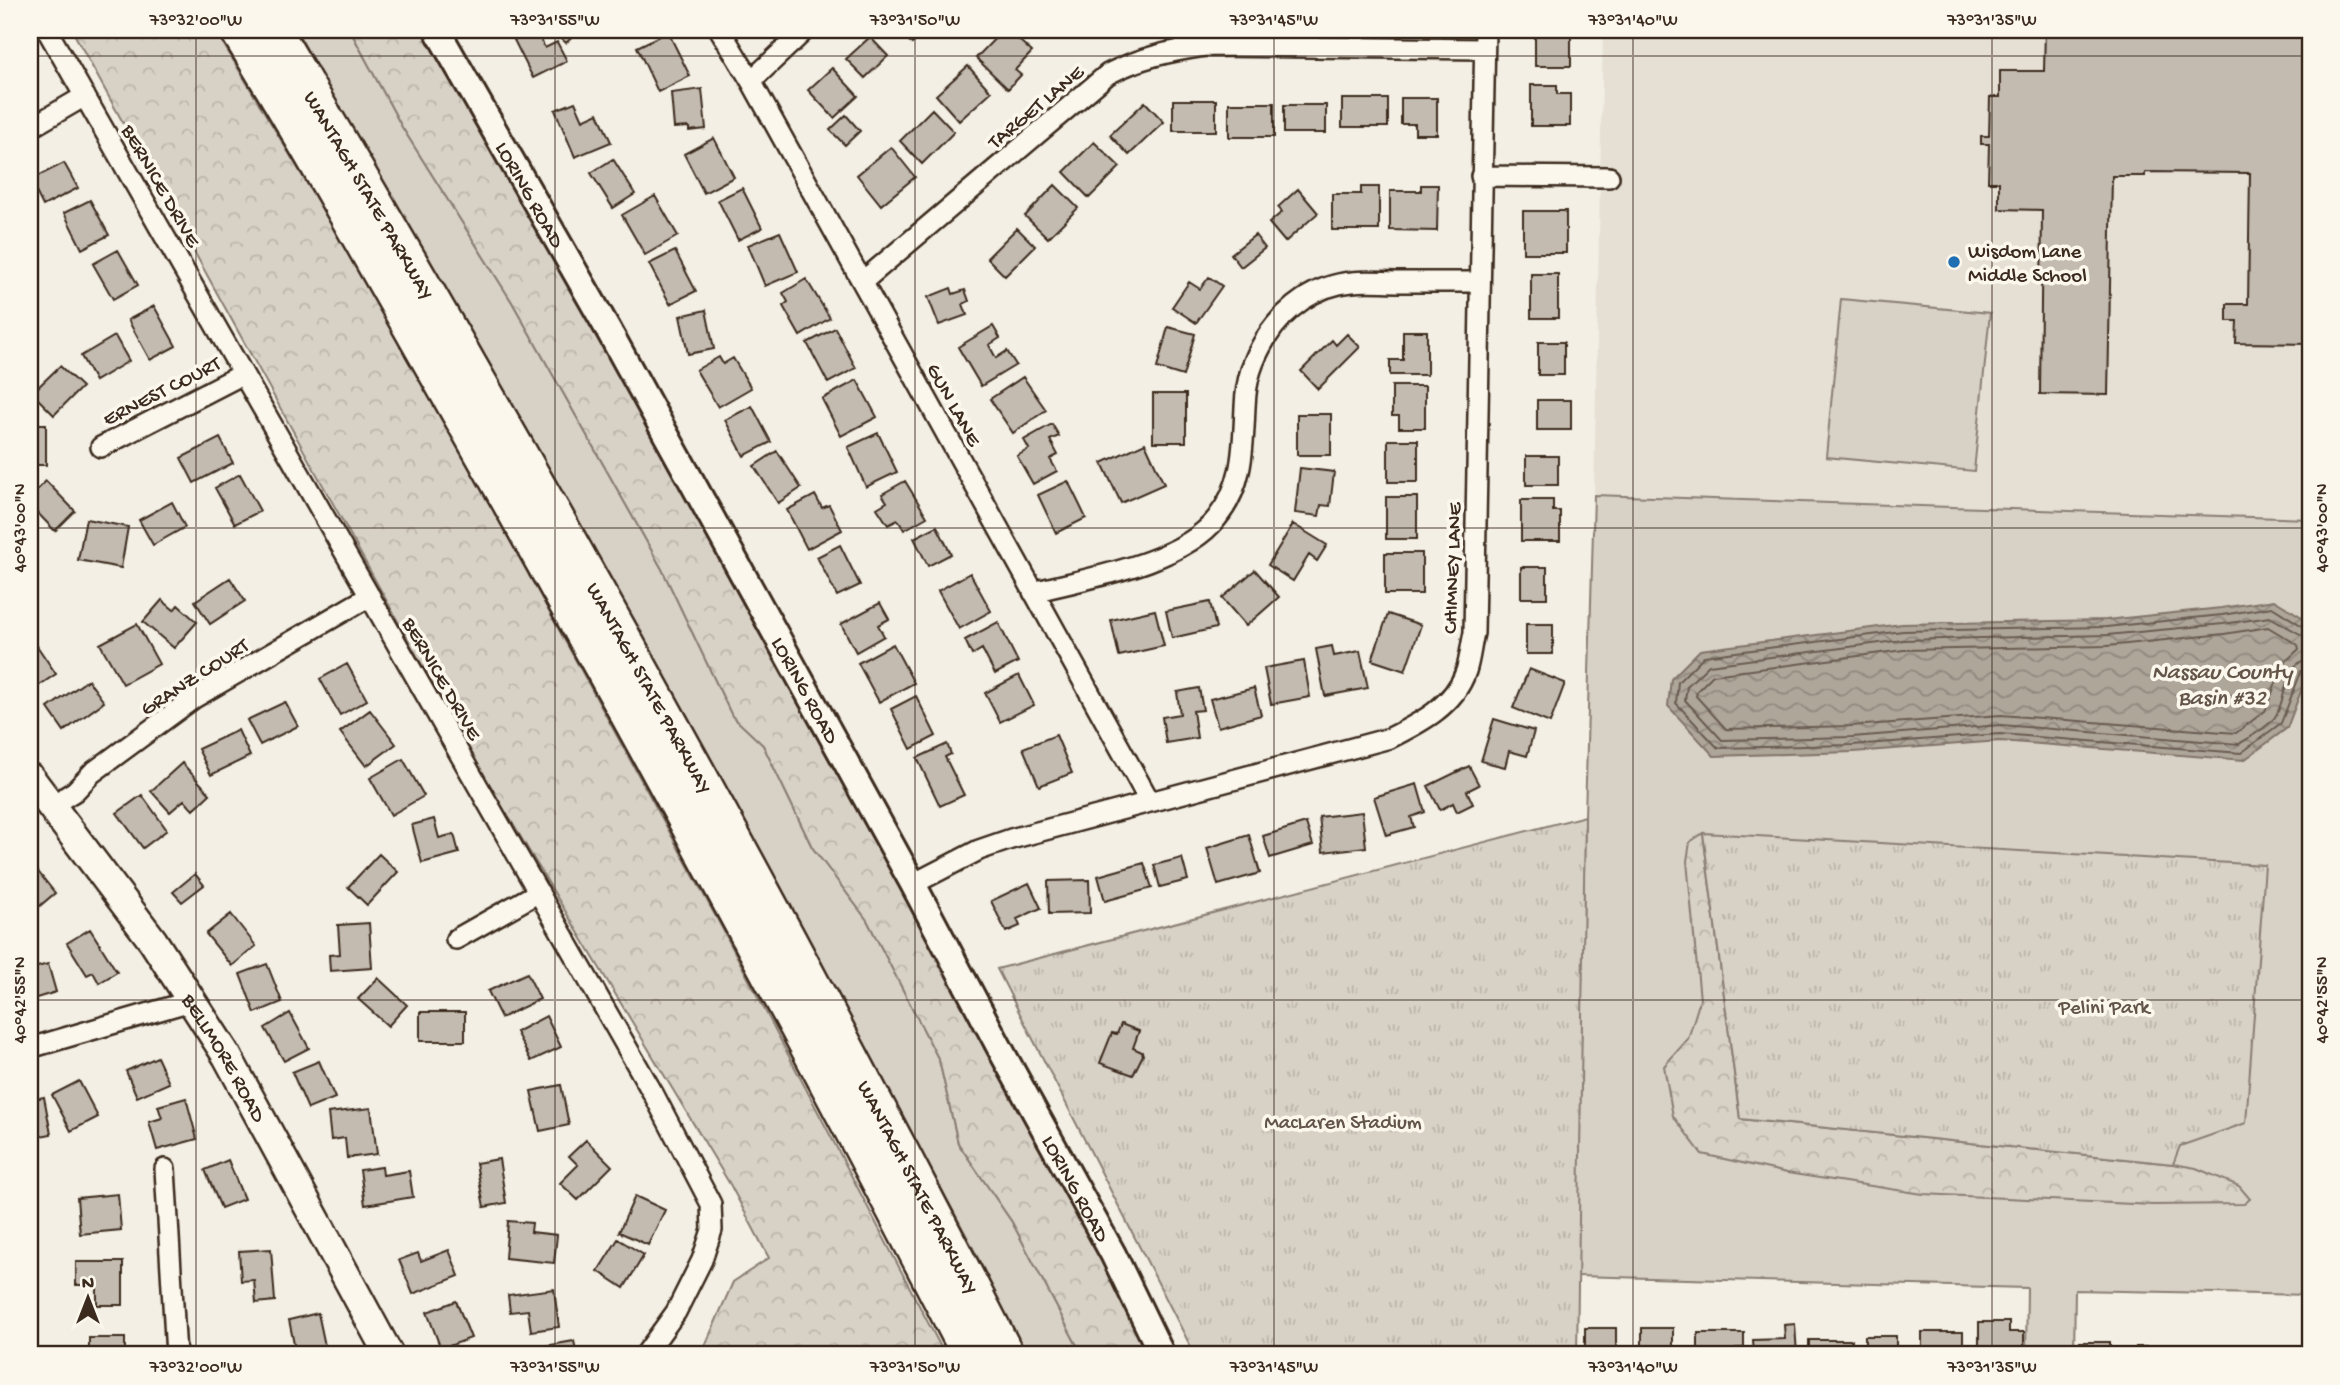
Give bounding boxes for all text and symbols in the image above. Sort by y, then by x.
text: 73°32'00"W [149,11,242,32]
text: 73°31'55"W [509,11,600,32]
text: 73°31'50"W [869,11,960,32]
text: 73°31'45"W [1229,11,1318,32]
text: 73°31'40"W [1587,11,1678,32]
text: 73°31'35"W [1946,11,2037,32]
street label: TARGET LANE [983,61,1091,157]
street label: WANTAGH STATE PARKWAY [296,88,437,305]
street label: BERNICE DRIVE [113,120,205,253]
street label: LORING ROAD [488,138,568,254]
place label: Wisdom Lane Middle School [1968,241,2087,290]
marker: Wisdom Lane Middle School [1946,254,1962,270]
street label: ERNEST COURT [99,352,227,434]
street label: GUN LANE [919,360,985,452]
text: 40°43'00"N [11,484,32,572]
text: 40°43'00"N [2313,484,2334,572]
street label: CHIMNEY LANE [1440,501,1469,634]
street label: WANTAGH STATE PARKWAY [579,579,715,799]
street label: BERNICE DRIVE [394,613,486,746]
street label: GRANZ COURT [137,634,256,723]
street label: LORING ROAD [764,634,843,749]
water label: Nassau County Basin #32 [2152,660,2294,713]
text: 40°42'55"N [11,957,32,1043]
text: 40°42'55"N [2313,957,2334,1043]
street label: BELLMORE ROAD [174,989,270,1128]
park label: Pelini Park [2057,997,2152,1022]
street label: WANTAGH STATE PARKWAY [849,1077,982,1300]
park label: MacLaren Stadium [1264,1112,1422,1137]
street label: LORING ROAD [1034,1132,1113,1248]
north arrow [52,1262,122,1332]
text: N [82,1273,94,1296]
text: 73°32'00"W [149,1358,242,1379]
text: 73°31'55"W [509,1358,600,1379]
text: 73°31'50"W [869,1358,960,1379]
text: 73°31'45"W [1229,1358,1318,1379]
text: 73°31'40"W [1587,1358,1678,1379]
text: 73°31'35"W [1946,1358,2037,1379]

